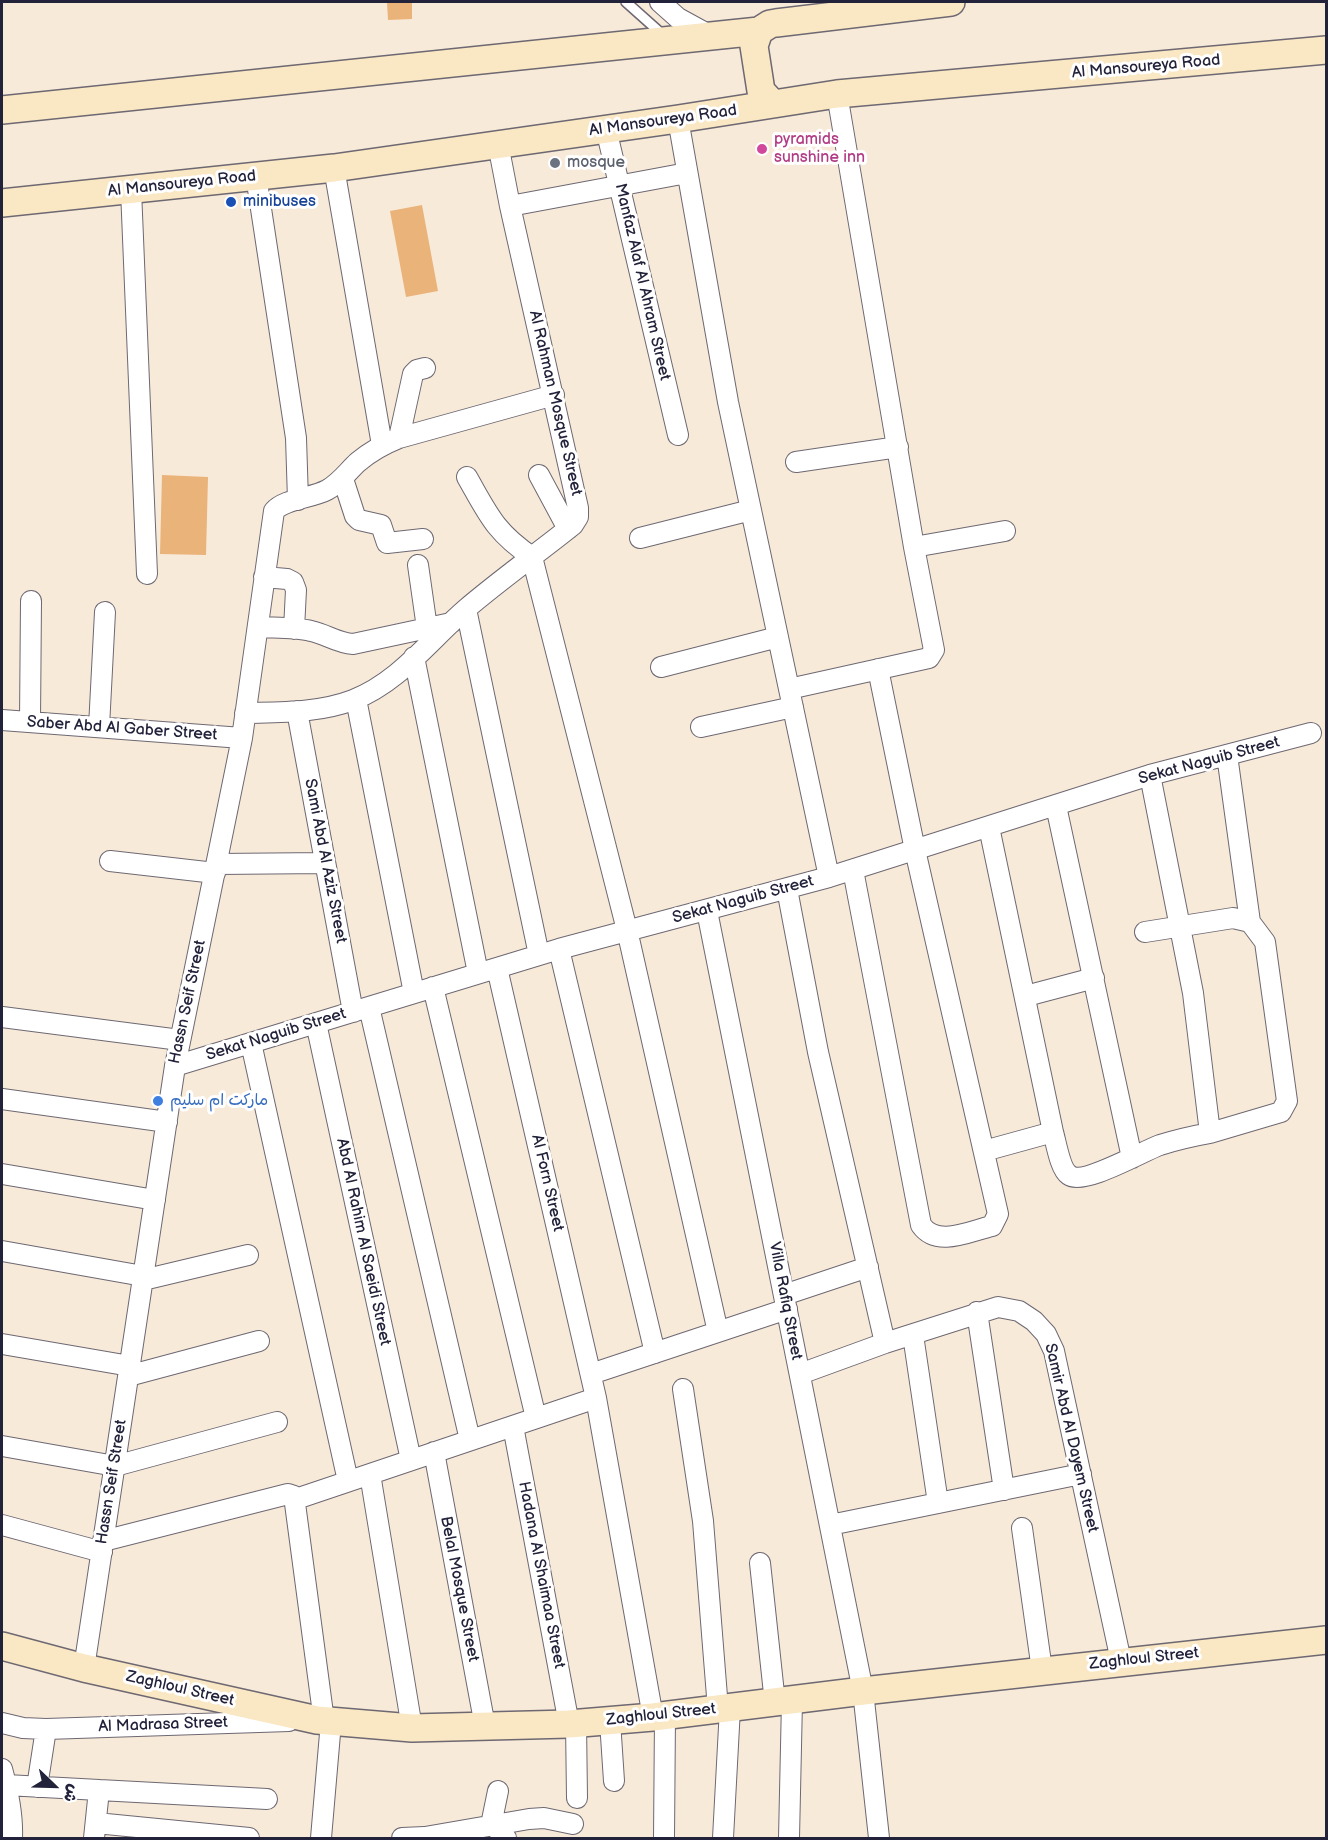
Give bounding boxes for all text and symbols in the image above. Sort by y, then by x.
street label: Al Mansoureya Road [1071,51,1221,83]
street label: Al Mansoureya Road [588,101,738,141]
place label: pyramids sunshine inn [774,130,865,168]
marker: pyramids sunshine inn [755,142,769,156]
place label: mosque [567,153,625,173]
marker: mosque [548,156,562,170]
street label: Al Mansoureya Road [107,167,257,201]
street label: Manfaz Alaf Al Ahram Street [610,182,674,382]
place label: minibuses [243,192,316,212]
marker: minibuses [224,195,238,209]
street label: Al Rahman Mosque Street [524,309,586,497]
street label: Saber Abd Al Gaber Street [26,713,218,745]
street label: Sekat Naguib Street [1136,733,1282,789]
street label: Sami Abd Al Aziz Street [300,777,350,945]
street label: Sekat Naguib Street [670,872,816,928]
street label: Hassn Seif Street [166,938,210,1066]
street label: Sekat Naguib Street [204,1005,348,1065]
place label: ماركت ام سليم [170,1091,268,1111]
marker: ماركت ام سليم [151,1094,165,1108]
street label: Al Forn Street [527,1133,567,1233]
street label: Abd Al Rahim Al Saeidi Street [332,1137,394,1347]
street label: Villa Rafiq Street [764,1240,806,1362]
street label: Samir Abd Al Dayem Street [1040,1342,1102,1534]
street label: Hassn Seif Street [93,1418,131,1546]
street label: Hadana Al Shaimaa Street [513,1480,569,1670]
street label: Belal Mosque Street [435,1515,483,1663]
street label: Zaghloul Street [1088,1644,1200,1674]
street label: Zaghloul Street [124,1667,236,1711]
street label: Zaghloul Street [605,1700,717,1730]
street label: Al Madrasa Street [98,1713,228,1737]
north arrow [24,1756,84,1816]
text: ش [59,1781,83,1805]

